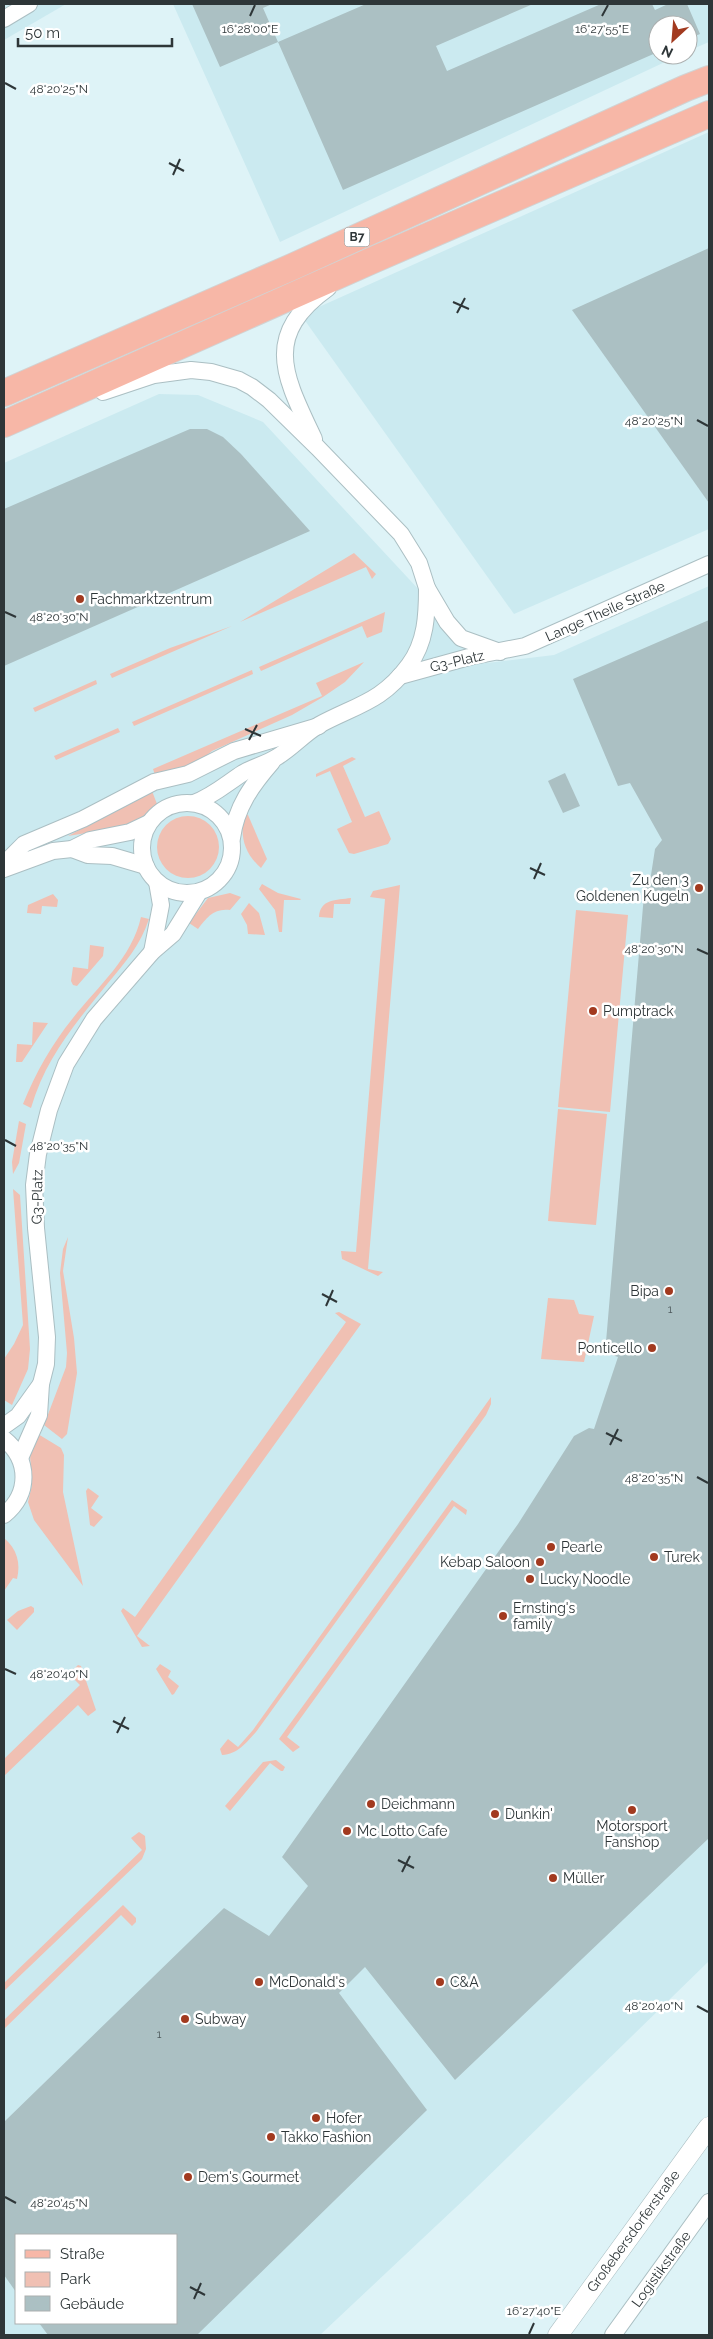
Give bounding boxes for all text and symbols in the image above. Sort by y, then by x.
scale bar [18,15,171,47]
north arrow [648,15,698,65]
text: 16°28'00"E [222,22,278,36]
text: 16°27'55"E [575,22,629,36]
text: 50 m [25,24,60,42]
text: N [659,42,676,61]
text: 48°20'25"N [30,82,88,96]
road number: B7 [344,228,370,246]
text: 48°20'25"N [625,414,683,428]
street label: Lange Theile Straße [543,577,667,645]
place label: Fachmarktzentrum [90,591,212,607]
marker: Fachmarktzentrum [74,593,86,605]
text: 48°20'30"N [29,610,89,624]
street label: G3-Platz [428,647,486,675]
place label: Zu den 3 Goldenen Kugeln [576,872,689,904]
marker: Zu den 3 Goldenen Kugeln [693,882,705,894]
text: 48°20'30"N [624,942,684,956]
place label: Pumptrack [603,1003,674,1019]
marker: Pumptrack [587,1005,599,1017]
text: 48°20'35"N [30,1139,88,1153]
street label: G3-Platz [29,1169,45,1225]
place label: Bipa [630,1283,659,1299]
marker: Bipa [663,1285,675,1297]
house number: 1 [668,1303,673,1316]
place label: Ponticello [577,1340,642,1356]
marker: Ponticello [646,1342,658,1354]
text: 48°20'35"N [625,1471,683,1485]
place label: Pearle [561,1539,602,1555]
marker: Pearle [545,1541,557,1553]
place label: Turek [664,1549,701,1565]
marker: Turek [648,1551,660,1563]
place label: Kebap Saloon [440,1554,530,1570]
marker: Kebap Saloon [534,1556,546,1568]
place label: Lucky Noodle [540,1571,630,1587]
marker: Lucky Noodle [524,1573,536,1585]
place label: Ernsting's family [513,1600,575,1632]
marker: Ernsting's family [497,1610,509,1622]
text: 48°20'40"N [30,1667,88,1681]
place label: Deichmann [381,1796,455,1812]
marker: Deichmann [365,1798,377,1810]
marker: Motorsport Fanshop [626,1804,638,1816]
place label: Dunkin' [505,1806,553,1822]
marker: Dunkin' [489,1808,501,1820]
place label: Motorsport Fanshop [596,1818,668,1850]
place label: Mc Lotto Cafe [357,1823,448,1839]
marker: Mc Lotto Cafe [341,1825,353,1837]
place label: Müller [563,1870,604,1886]
marker: Müller [547,1872,559,1884]
place label: McDonald's [269,1974,345,1990]
place label: C&A [450,1974,479,1990]
marker: McDonald's [253,1976,265,1988]
marker: C&A [434,1976,446,1988]
text: 48°20'40"N [625,1999,683,2013]
place label: Subway [195,2011,247,2027]
marker: Subway [179,2013,191,2025]
house number: 1 [157,2028,162,2041]
place label: Hofer [326,2110,362,2126]
marker: Hofer [310,2112,322,2124]
place label: Takko Fashion [281,2129,372,2145]
marker: Takko Fashion [265,2131,277,2143]
street label: Großebersdorferstraße [583,2167,683,2295]
place label: Dem's Gourmet [198,2169,300,2185]
marker: Dem's Gourmet [182,2171,194,2183]
text: 48°20'45"N [30,2196,88,2210]
street label: Logistikstraße [628,2228,694,2310]
legend [15,2234,178,2324]
text: Straße [60,2245,105,2263]
text: Park [60,2270,91,2288]
text: Gebäude [60,2295,124,2313]
text: 16°27'40"E [507,2304,561,2318]

